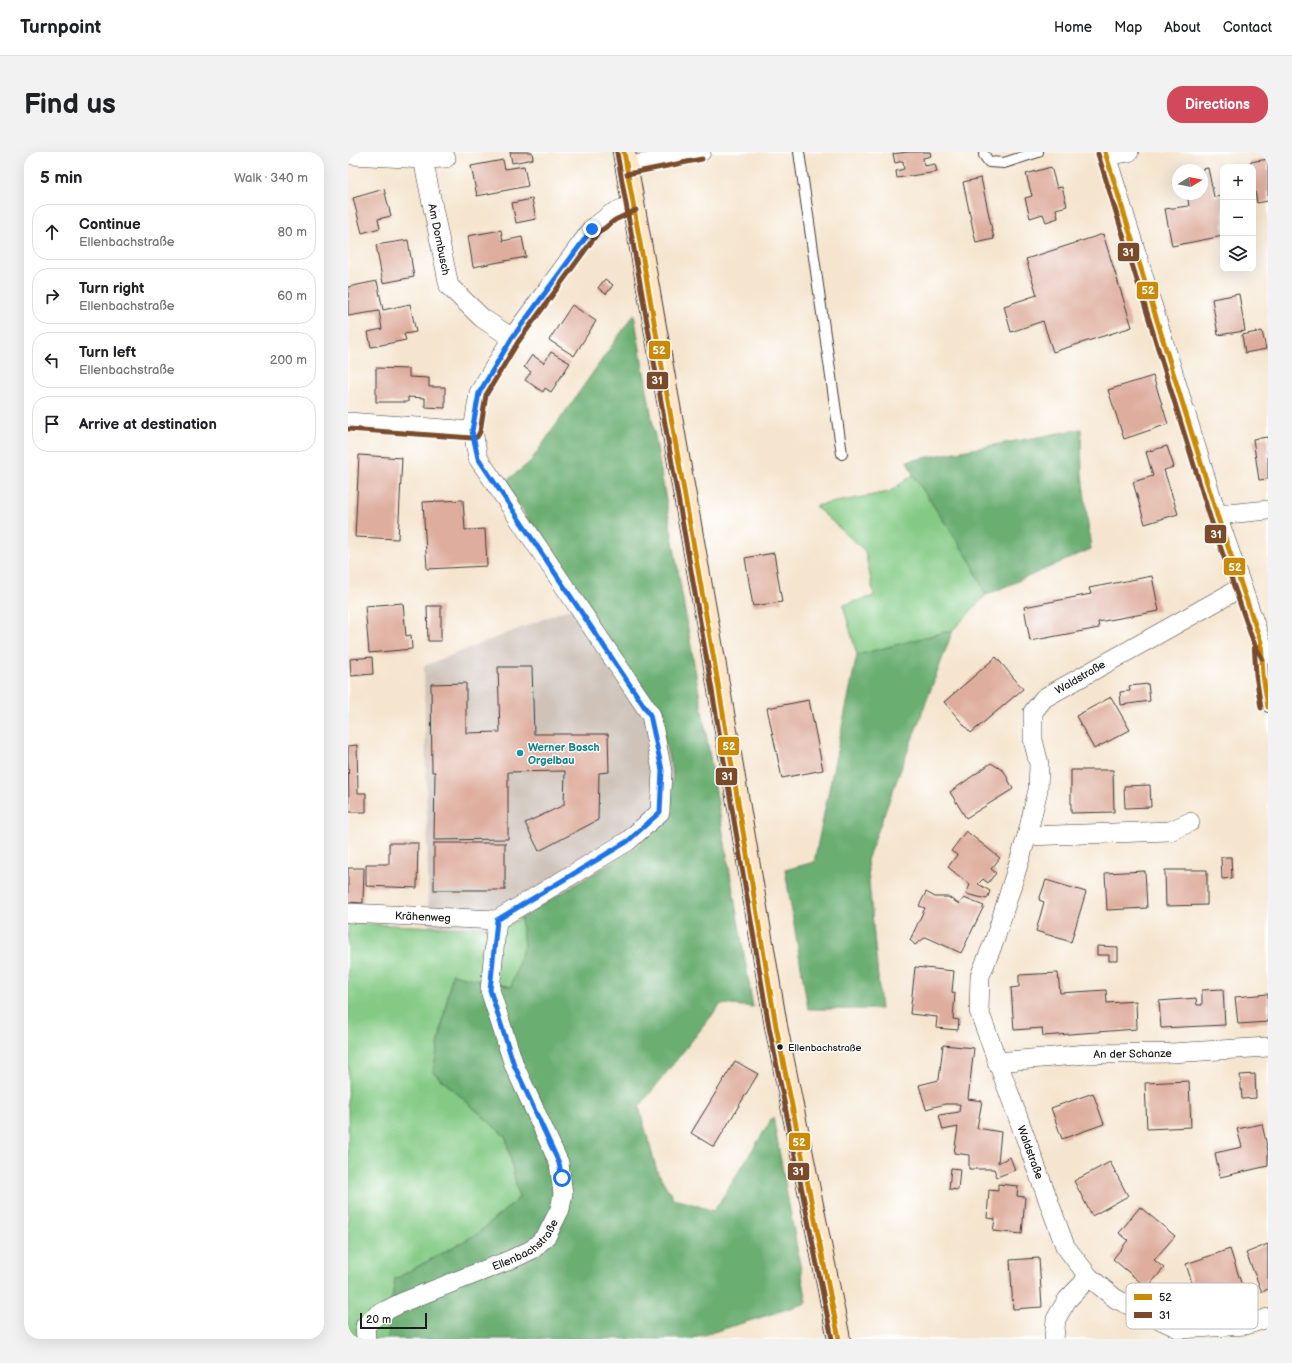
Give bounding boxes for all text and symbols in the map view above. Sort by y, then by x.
text: Turnpoint [20,16,101,39]
text: Home [1054,19,1092,36]
text: Map [1114,19,1142,36]
text: About [1164,19,1201,36]
text: Contact [1223,19,1272,36]
button: Directions [1167,86,1268,123]
text: Find us [24,88,116,121]
north arrow [1172,164,1208,200]
map controls [1220,164,1256,272]
button: + [1220,164,1256,200]
text: 5 min [40,168,83,188]
text: Walk · 340 m [234,170,308,186]
button: − [1220,200,1256,236]
street label: Am Dornbusch [425,202,453,276]
text: Continue [79,215,141,234]
route end [583,220,601,238]
icon: ahead [41,221,63,243]
text: 80 m [278,224,307,240]
text: Ellenbachstraße [79,234,174,250]
button: layers [1220,236,1256,272]
line badge: 31 [1117,242,1140,262]
text: 31 [1122,246,1134,259]
text: Turn right [79,279,144,298]
line badge: 52 [1136,281,1159,300]
text: 52 [1142,284,1155,297]
icon: right [41,285,63,307]
text: 60 m [277,288,307,304]
text: Ellenbachstraße [79,298,174,314]
line badge: 52 [648,340,671,360]
text: Turn left [79,343,136,362]
text: 52 [653,344,666,357]
icon: left [41,349,63,371]
text: 200 m [270,352,307,368]
text: Ellenbachstraße [79,362,174,378]
line badge: 31 [646,371,669,390]
text: 31 [651,374,663,387]
icon: arrive [41,413,63,435]
text: Arrive at destination [79,415,217,434]
line badge: 31 [1204,524,1227,544]
text: 31 [1210,528,1222,541]
line badge: 52 [1223,557,1246,576]
text: 52 [1229,561,1242,574]
street label: Waldstraße [1053,658,1108,697]
line badge: 52 [717,736,740,756]
text: 52 [723,740,736,753]
place label: Werner Bosch Orgelbau [528,741,600,767]
marker: Werner Bosch Orgelbau [515,748,525,758]
line badge: 31 [715,767,738,786]
text: 31 [721,770,733,783]
street label: Krähenweg [395,909,451,925]
marker: Ellenbachstraße [775,1042,785,1052]
place label: Ellenbachstraße [788,1042,861,1054]
street label: An der Schanze [1093,1047,1172,1061]
street label: Waldstraße [1014,1124,1046,1181]
line badge: 52 [788,1132,811,1151]
text: 52 [793,1136,806,1149]
line badge: 31 [787,1162,810,1181]
text: 31 [792,1165,804,1178]
route start [553,1169,571,1187]
street label: Ellenbachstraße [490,1217,561,1273]
legend [1126,1283,1258,1329]
text: 52 [1159,1291,1172,1304]
text: 31 [1159,1309,1170,1322]
scale bar [360,1311,427,1330]
text: 20 m [366,1313,391,1326]

